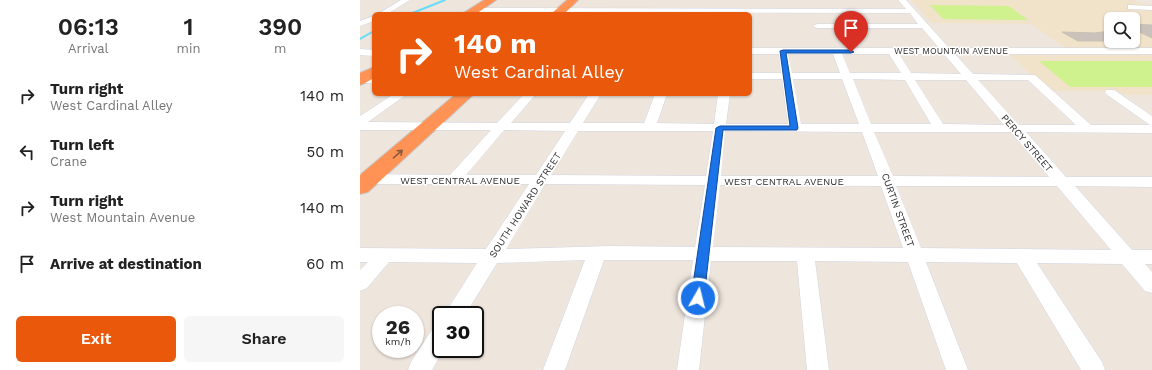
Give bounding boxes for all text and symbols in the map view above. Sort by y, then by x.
pin [834,11,868,52]
map controls [1104,12,1140,48]
button: search [1104,12,1140,48]
text: 06:13 [58,13,119,41]
text: 1 [184,13,194,41]
text: 390 [258,13,302,41]
icon: arrive [840,17,862,39]
text: 140 m [454,27,537,60]
icon: right [388,28,440,80]
text: Arrival [68,41,109,56]
text: min [177,41,200,56]
text: m [274,41,286,56]
street label: WEST MOUNTAIN AVENUE [894,46,1008,56]
text: West Cardinal Alley [454,61,624,82]
text: Turn right [50,80,123,98]
icon: right [16,85,38,107]
text: 140 m [300,87,344,105]
text: West Cardinal Alley [50,98,173,113]
street label: PERCY STREET [999,112,1055,174]
text: Turn left [50,136,114,154]
icon: left [16,141,38,163]
text: 50 m [307,143,344,161]
one-way arrow [392,149,403,158]
street label: SOUTH HOWARD STREET [487,150,563,260]
text: Crane [50,154,87,169]
street label: CURTIN STREET [880,172,916,248]
street label: WEST CENTRAL AVENUE [400,175,520,186]
street label: WEST CENTRAL AVENUE [724,176,844,187]
text: Turn right [50,192,123,210]
icon: right [16,197,38,219]
text: 140 m [300,199,344,217]
text: West Mountain Avenue [50,210,195,225]
icon: arrive [16,253,38,275]
text: Arrive at destination [50,255,202,273]
text: 60 m [306,255,344,273]
position arrow [677,277,719,319]
speed limit sign: 30 [432,306,484,358]
text: 26 [386,315,410,339]
button: Exit [16,316,176,362]
button: Share [184,316,344,362]
text: km/h [385,336,411,347]

